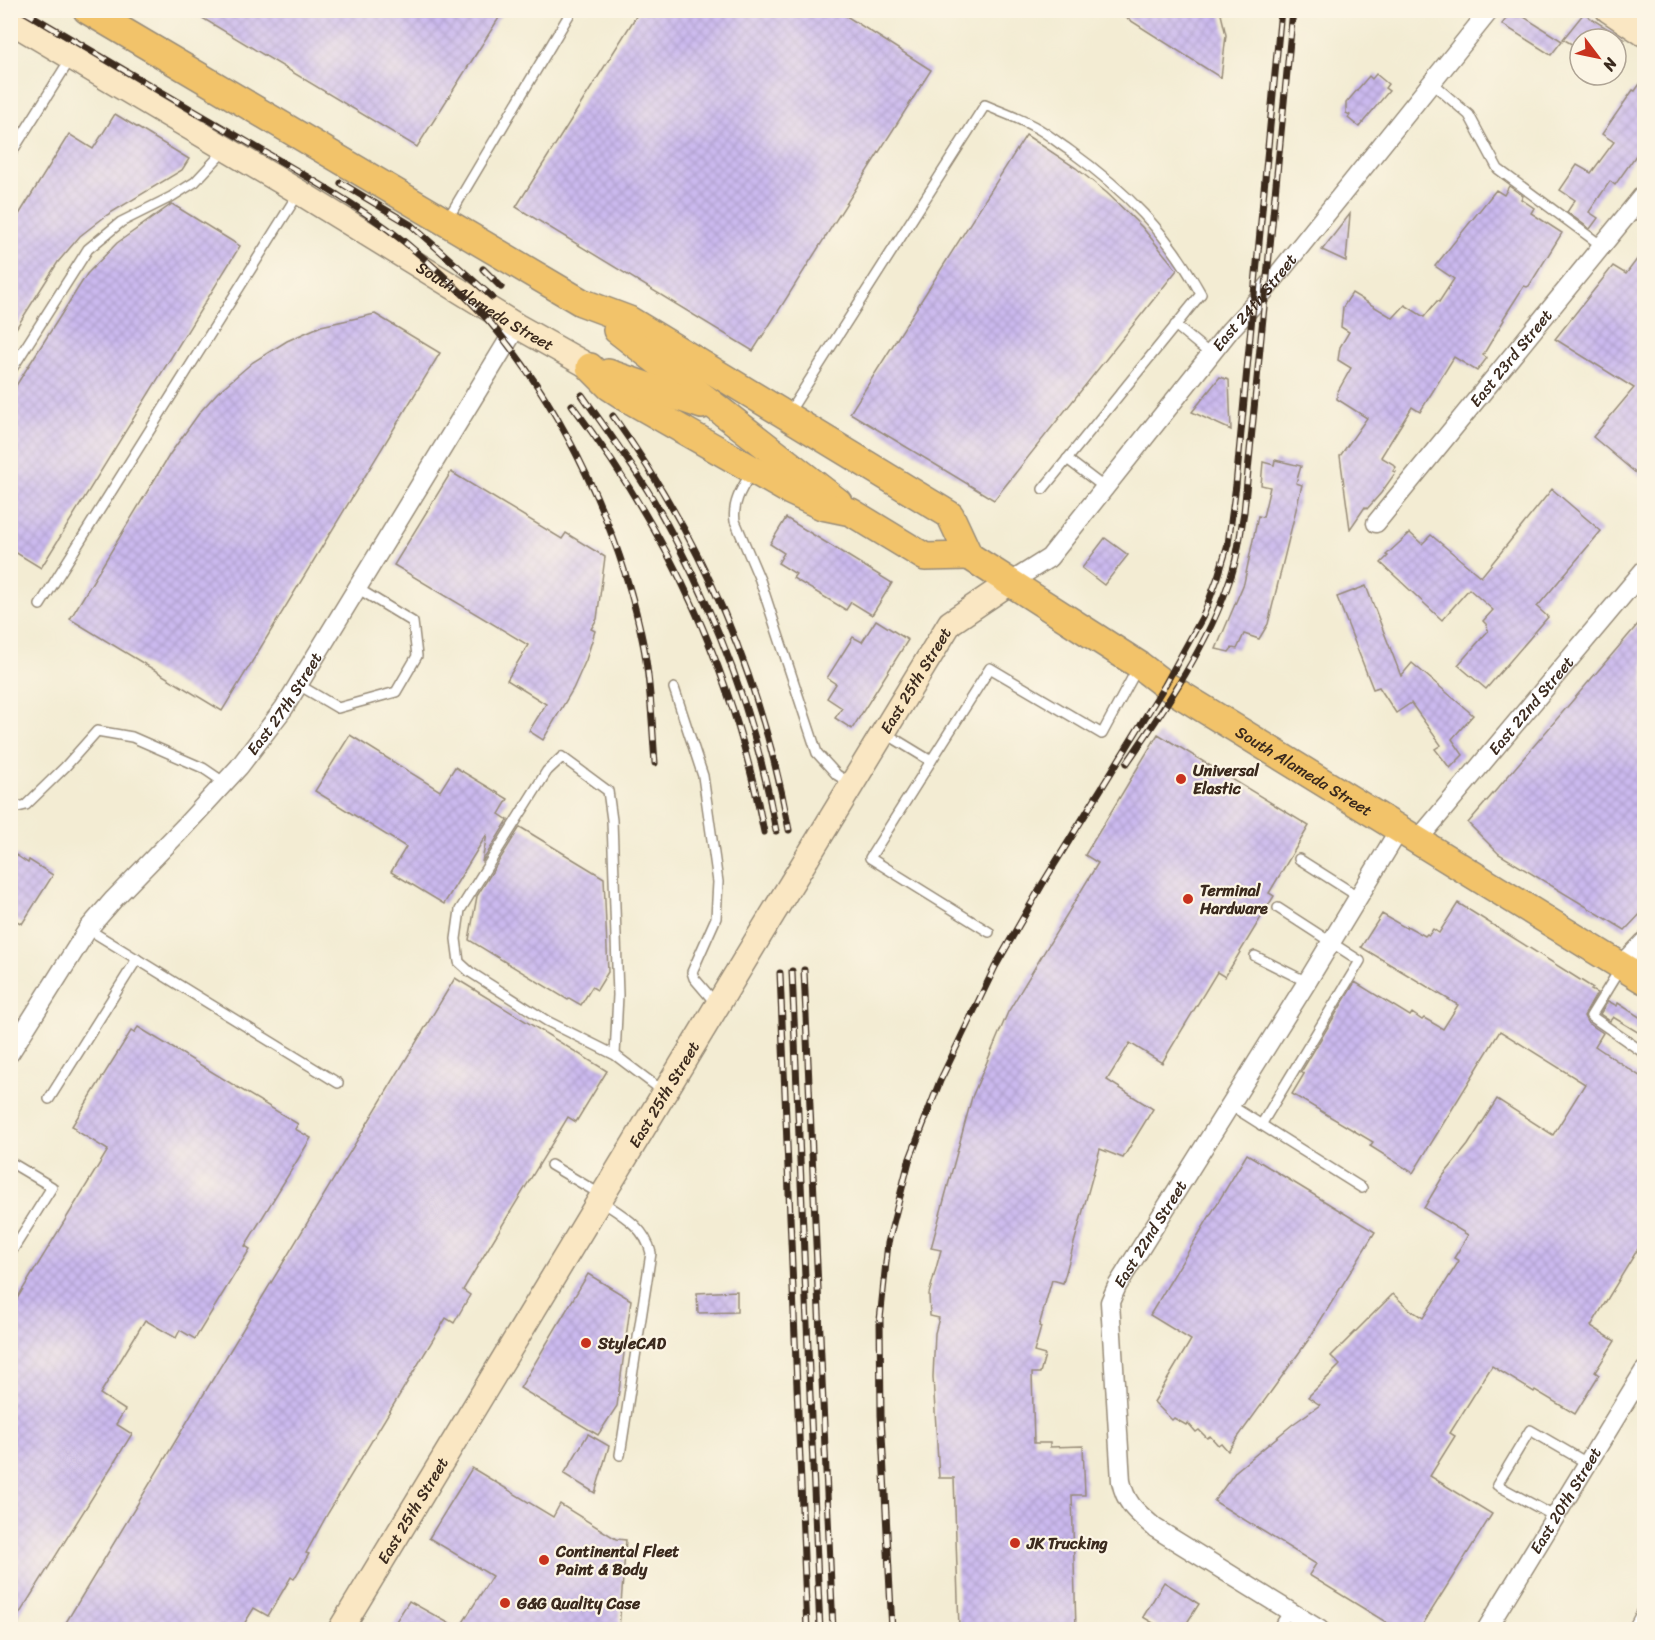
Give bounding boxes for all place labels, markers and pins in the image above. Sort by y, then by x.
place label: Universal Elastic [1193,756,1260,803]
marker: Universal Elastic [1174,772,1188,786]
place label: Terminal Hardware [1199,876,1268,923]
marker: Terminal Hardware [1181,892,1195,906]
place label: StyleCAD [597,1329,667,1358]
marker: StyleCAD [579,1336,593,1350]
place label: JK Trucking [1026,1529,1109,1558]
marker: JK Trucking [1008,1536,1022,1550]
place label: Continental Fleet Paint & Body [555,1537,679,1584]
marker: Continental Fleet Paint & Body [537,1553,551,1567]
place label: G&G Quality Case [516,1589,641,1618]
marker: G&G Quality Case [498,1596,512,1610]

